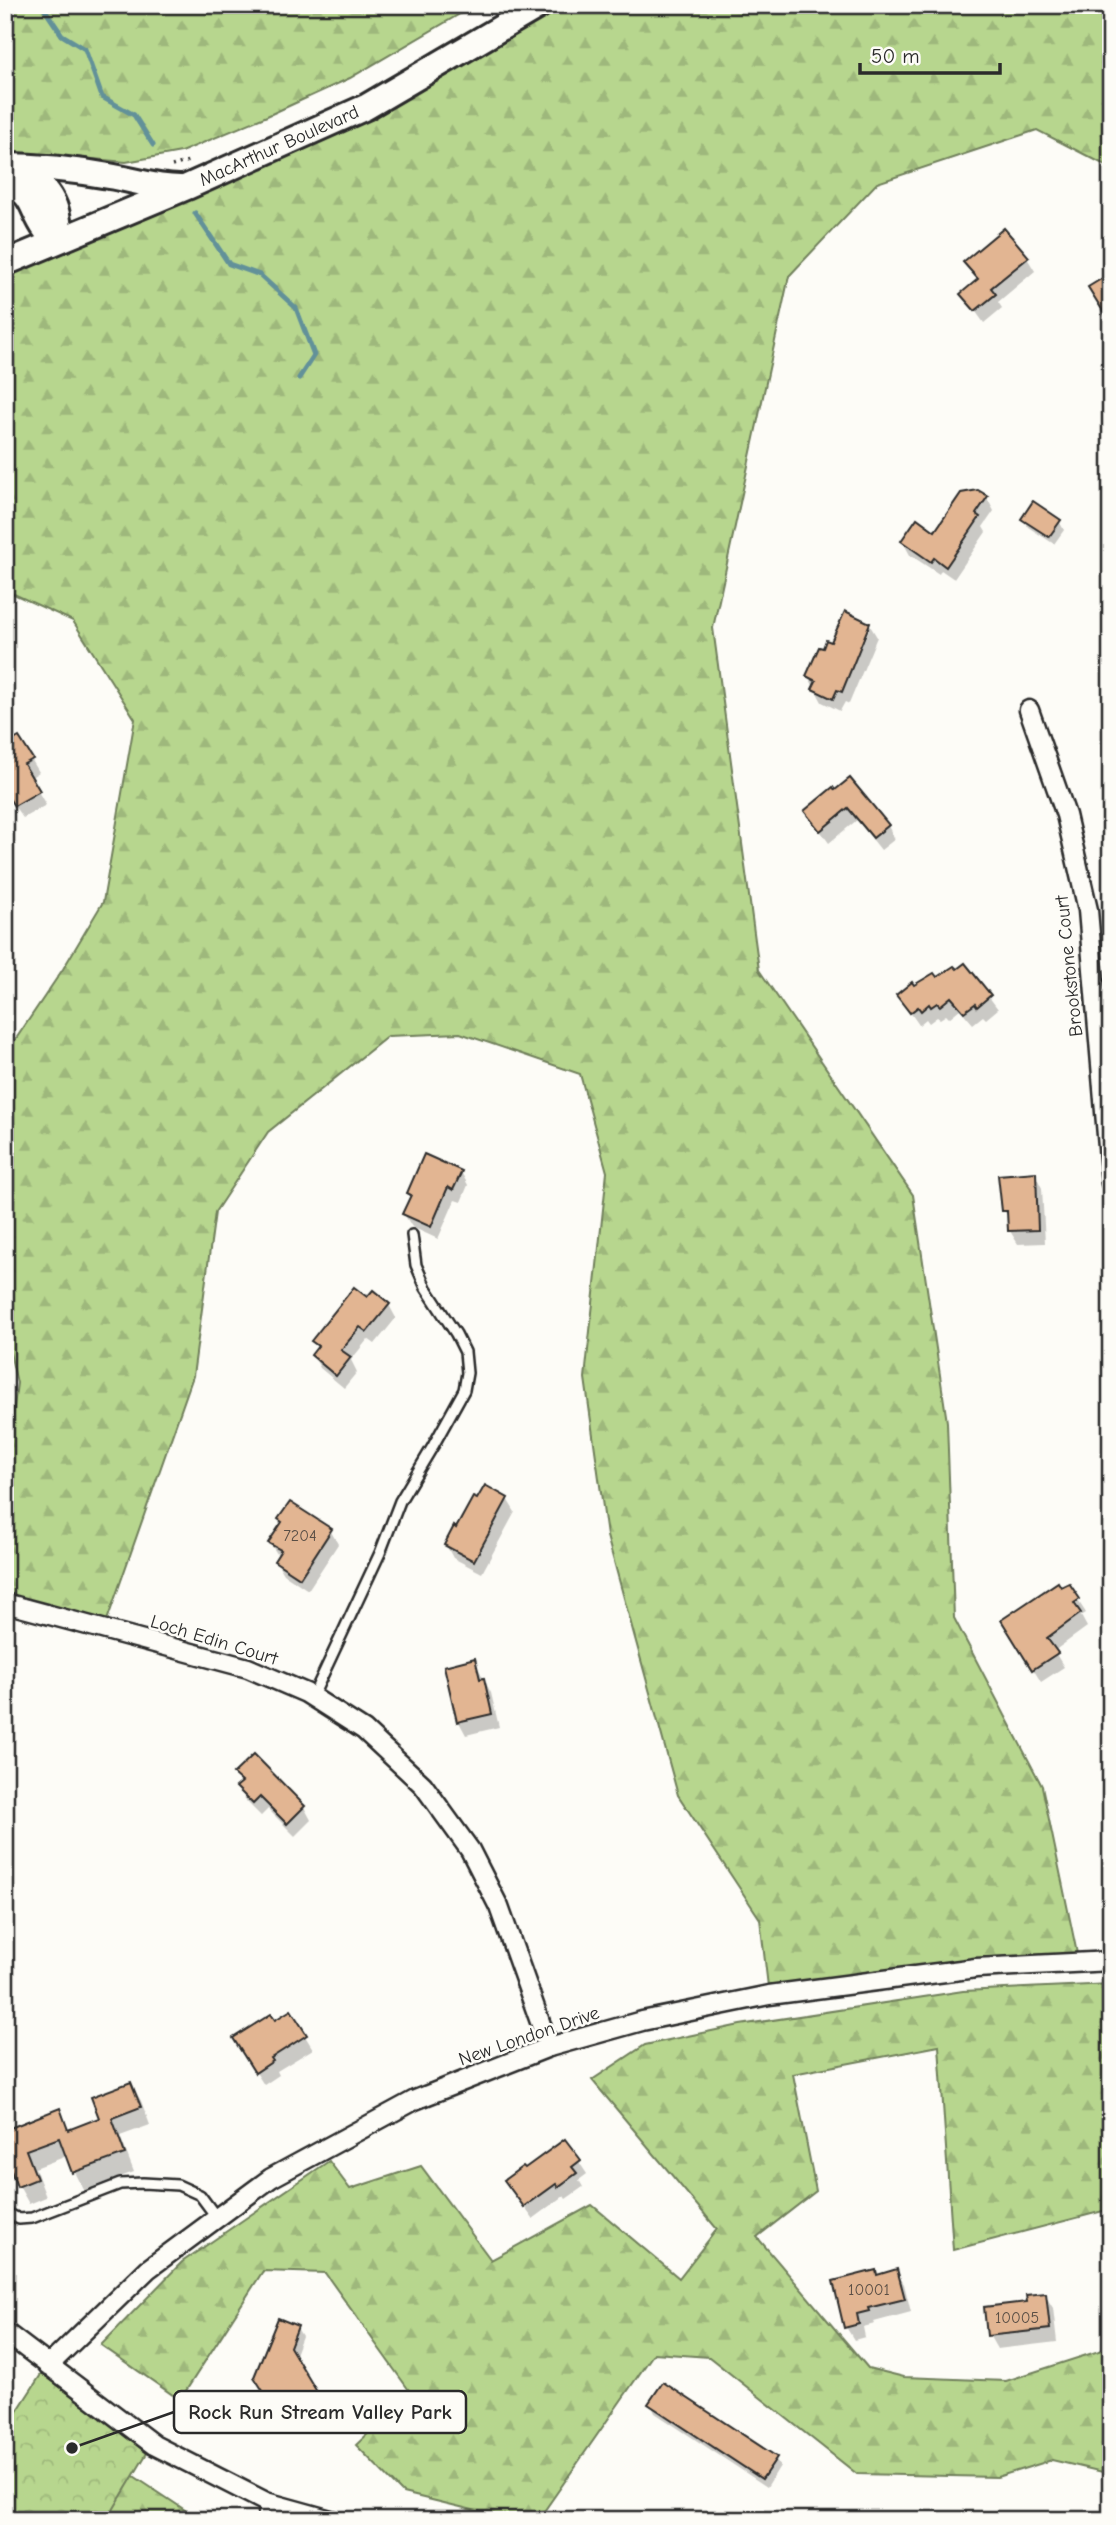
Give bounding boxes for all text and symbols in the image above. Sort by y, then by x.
scale bar [860,32,1000,76]
text: 50 m [871,44,920,68]
street label: MacArthur Boulevard [196,101,362,191]
street label: Brookstone Court [1051,894,1087,1038]
house number: 7204 [283,1527,317,1545]
street label: Loch Edin Court [148,1610,281,1670]
street label: New London Drive [456,2002,602,2070]
house number: 10001 [848,2281,890,2299]
house number: 10005 [995,2309,1039,2327]
callout: Rock Run Stream Valley Park [174,2391,466,2433]
text: Rock Run Stream Valley Park [188,2400,452,2424]

